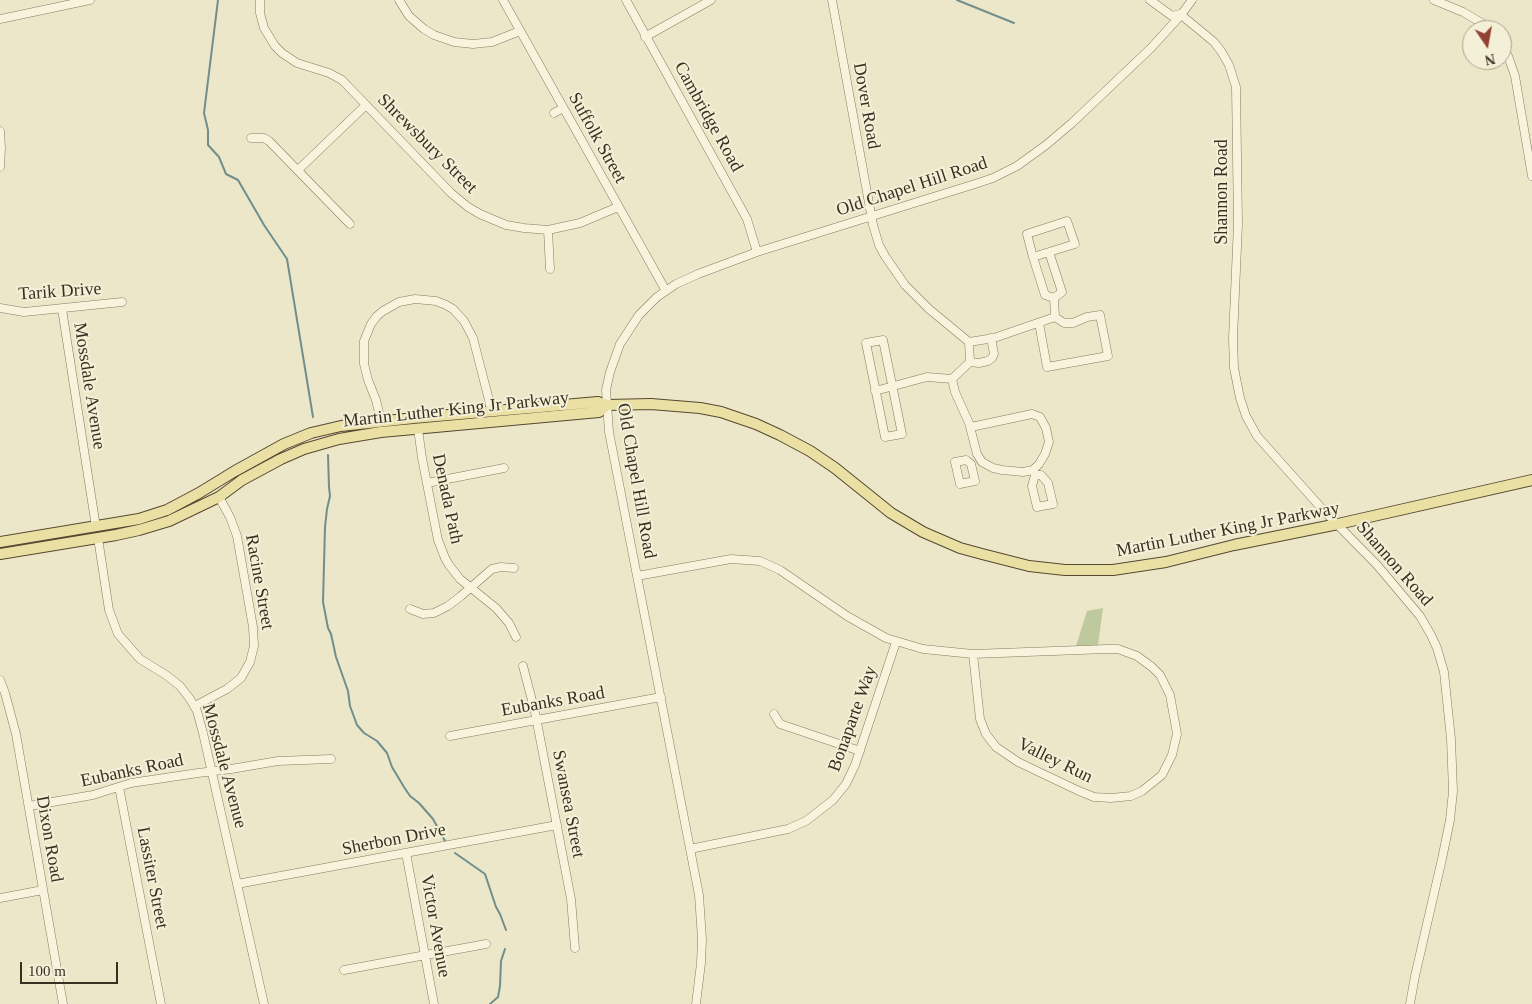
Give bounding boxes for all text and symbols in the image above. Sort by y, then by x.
north arrow [1462,20,1512,70]
text: N [1484,51,1497,68]
street label: Cambridge Road [669,58,747,176]
street label: Dover Road [848,61,884,151]
street label: Suffolk Street [563,89,631,187]
street label: Shrewsbury Street [373,90,481,198]
street label: Shannon Road [1211,139,1233,245]
street label: Old Chapel Hill Road [834,152,990,222]
street label: Tarik Drive [18,278,102,306]
street label: Mossdale Avenue [68,321,110,451]
street label: Martin Luther King Jr Parkway [342,387,570,433]
street label: Old Chapel Hill Road [612,402,660,560]
street label: Denada Path [427,452,467,546]
street label: Martin Luther King Jr Parkway [1115,498,1341,562]
street label: Shannon Road [1351,517,1437,611]
street label: Racine Street [240,533,278,631]
street label: Bonaparte Way [824,663,882,775]
street label: Eubanks Road [500,682,606,722]
street label: Mossdale Avenue [197,701,251,831]
street label: Valley Run [1014,734,1096,788]
street label: Swansea Street [547,748,589,860]
street label: Eubanks Road [79,750,185,792]
street label: Dixon Road [31,794,67,884]
street label: Sherbon Drive [340,819,448,861]
street label: Lassiter Street [132,825,172,931]
street label: Victor Avenue [415,873,455,979]
scale bar [22,952,120,984]
text: 100 m [28,963,66,979]

